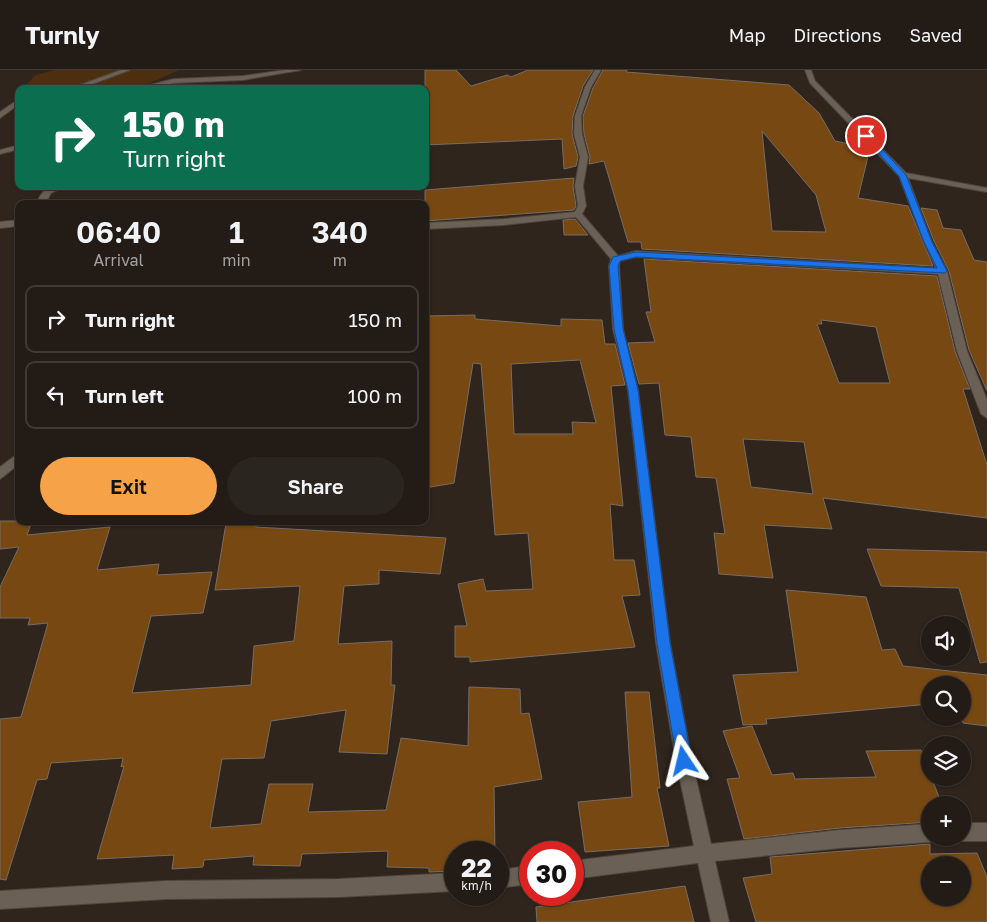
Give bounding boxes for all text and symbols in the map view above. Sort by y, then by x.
text: Turnly [25,20,100,49]
text: Map [729,24,765,46]
text: Directions [793,24,881,46]
text: Saved [909,24,962,46]
text: 150 m [123,103,225,145]
icon: right [40,105,105,170]
pin [845,115,887,157]
icon: arrive [852,122,880,150]
text: Turn right [123,145,226,172]
text: 06:40 [76,214,161,250]
text: 1 [229,214,244,250]
text: 340 [312,214,368,250]
text: Arrival [94,250,144,270]
text: min [222,250,251,270]
text: m [333,250,347,270]
icon: right [42,305,70,333]
text: Turn right [85,308,175,331]
text: 150 m [348,308,402,331]
icon: left [42,381,70,409]
text: Turn left [85,384,164,407]
text: 100 m [348,384,402,407]
button: Exit [40,457,217,515]
button: Share [227,457,404,515]
map controls [921,616,971,906]
button: sound [921,616,971,666]
button: search [921,676,971,726]
position arrow [657,734,709,786]
button: layers [921,736,971,786]
button: + [921,796,971,846]
speed limit sign: 30 [519,841,584,906]
text: 22 [461,852,492,883]
button: − [921,856,971,906]
text: km/h [461,878,492,893]

